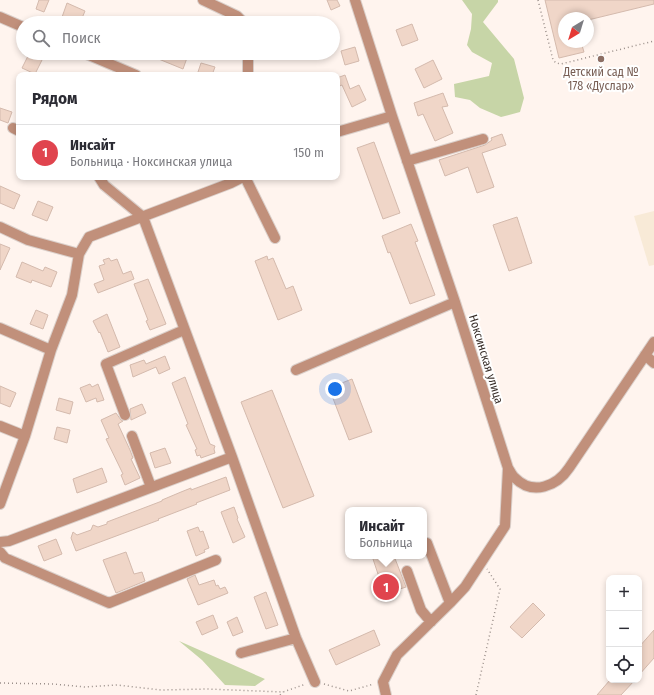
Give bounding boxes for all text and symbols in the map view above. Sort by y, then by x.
north arrow [558,12,594,48]
search box [16,16,340,60]
icon: search [30,27,52,49]
text: Поиск [62,29,100,47]
marker: Детский сад № 178 «Дуслар» [596,54,606,64]
place label: Детский сад № 178 «Дуслар» [562,65,639,93]
text: Рядом [32,88,77,109]
text: Инсайт [70,136,115,154]
text: 1 [42,145,48,160]
text: 150 m [293,145,324,160]
text: Больница · Ноксинская улица [70,154,232,169]
street label: Ноксинская улица [466,313,506,405]
your location [325,379,345,399]
popup [345,507,427,559]
text: Инсайт [359,517,405,535]
text: Больница [359,535,413,550]
pin: 1 [373,572,399,602]
map controls [606,575,642,683]
button: + [606,575,642,611]
button: − [606,611,642,647]
button: locate [606,647,642,683]

